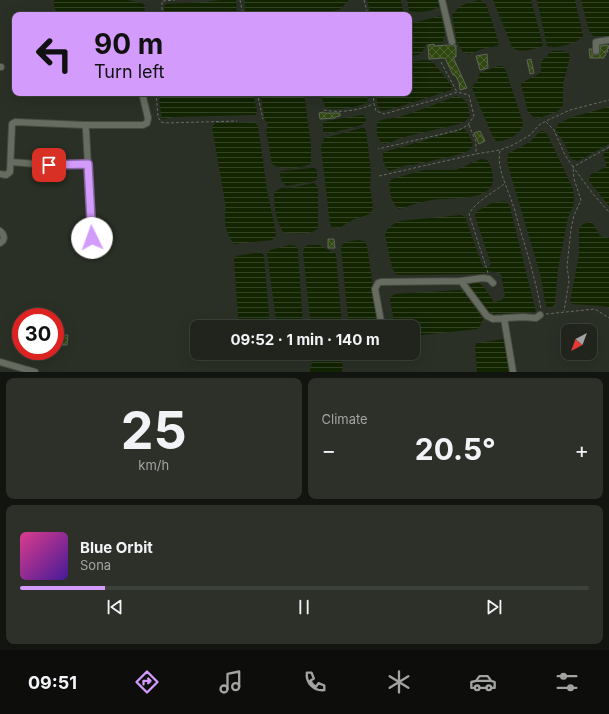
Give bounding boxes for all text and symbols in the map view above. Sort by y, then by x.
text: 90 m [94,27,163,61]
icon: left [28,28,80,80]
text: Turn left [94,61,164,82]
pin [32,148,66,182]
icon: arrive [38,154,60,176]
position arrow [71,217,113,259]
speed limit sign: 30 [12,308,64,360]
north arrow [561,324,597,360]
map controls [561,324,597,360]
text: 09:52 · 1 min · 140 m [230,330,380,349]
text: 25 [121,399,187,462]
text: Climate [322,411,368,427]
text: 20.5° [415,431,496,467]
text: − [322,437,336,463]
text: + [574,437,589,463]
text: km/h [138,457,169,473]
text: Blue Orbit [80,538,153,557]
text: Sona [80,557,111,573]
icon: previous [104,596,126,618]
icon: pause [293,596,315,618]
icon: next [483,596,505,618]
icon: directions [133,668,161,696]
icon: music [217,668,245,696]
icon: phone [301,668,329,696]
icon: climate [385,668,413,696]
icon: car [469,668,497,696]
icon: filters [553,668,581,696]
text: 09:51 [28,672,77,693]

